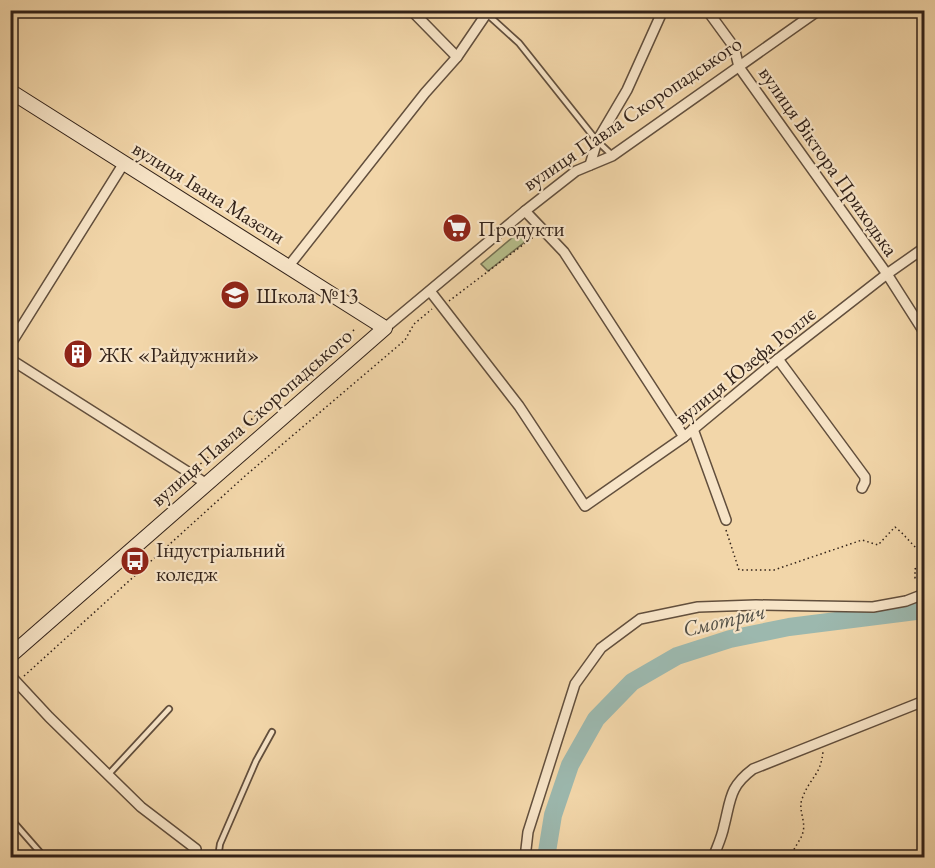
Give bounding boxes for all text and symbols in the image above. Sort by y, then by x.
street label: вулиця Павла Скоропадського [517,29,747,197]
street label: вулиця Віктора Приходька [753,61,905,262]
street label: вулиця Івана Мазепи [128,134,290,250]
supermarket icon: Продукти [441,212,473,244]
place label: Продукти [478,215,565,242]
school or university icon: Школа №13 [219,279,251,311]
place label: Школа №13 [256,282,358,309]
street label: вулиця Юзефа Роллє [669,300,821,430]
street label: вулиця Павла Скоропадського [144,322,358,512]
building icon: ЖК «Райдужний» [62,338,94,370]
place label: ЖК «Райдужний» [98,341,259,368]
place label: Індустріальний коледж [156,536,285,587]
bus stop icon: Індустріальний коледж [119,545,151,577]
water label: Смотрич [680,596,768,644]

